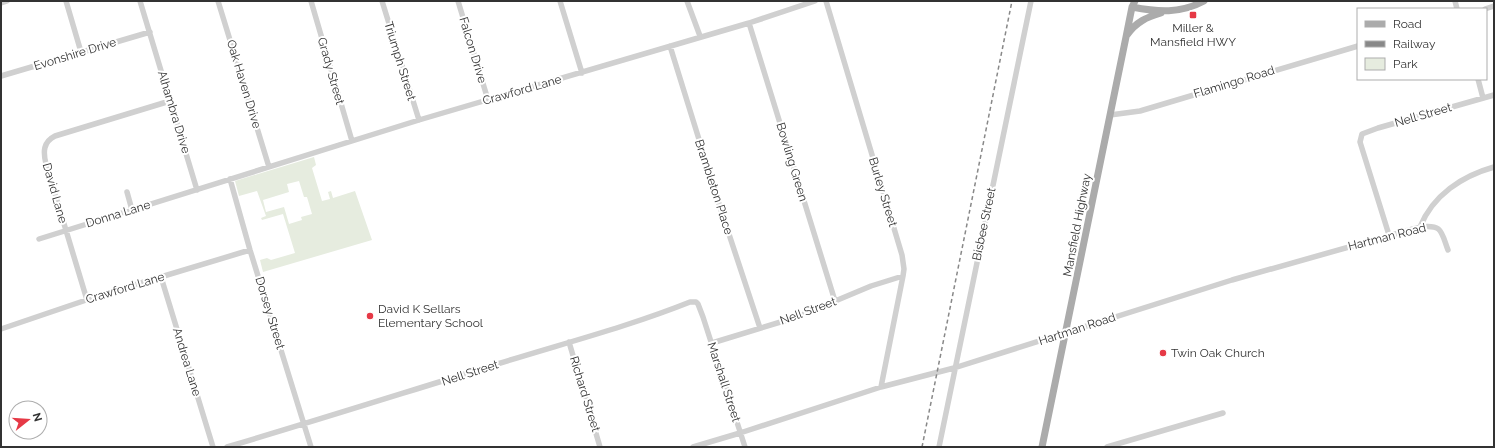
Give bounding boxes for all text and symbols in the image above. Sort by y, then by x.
legend [1357,8,1487,80]
marker: Miller & Mansfield HWY [1188,10,1198,20]
street label: Falcon Drive [456,15,490,85]
text: Road [1393,17,1422,31]
street label: Triumph Street [381,20,419,102]
place label: Miller & Mansfield HWY [1150,21,1236,49]
street label: Evonshire Drive [32,35,118,73]
street label: Grady Street [315,36,347,106]
text: Railway [1393,37,1436,51]
street label: Oak Haven Drive [224,38,264,130]
text: Park [1393,57,1418,71]
street label: Flamingo Road [1192,63,1276,101]
street label: Alhambra Drive [155,69,193,155]
street label: Crawford Lane [481,72,563,108]
street label: Nell Street [1393,100,1453,130]
street label: Bowling Green [773,121,811,203]
street label: Brambleton Place [692,138,736,236]
street label: Burley Street [866,156,900,228]
street label: David Lane [40,161,70,225]
street label: Mansfield Highway [1060,172,1094,278]
street label: Bisbee Street [969,186,999,262]
street label: Donna Lane [84,198,152,230]
street label: Hartman Road [1347,221,1427,253]
street label: Crawford Lane [84,269,166,307]
street label: Dorsey Street [252,275,288,351]
street label: Nell Street [778,294,838,328]
place label: David K Sellars Elementary School [378,302,484,330]
street label: Hartman Road [1037,310,1117,348]
marker: David K Sellars Elementary School [365,311,375,321]
street label: Andrea Lane [170,326,204,398]
street label: Marshall Street [705,340,743,424]
place label: Twin Oak Church [1171,346,1265,360]
marker: Twin Oak Church [1158,348,1168,358]
street label: Richard Street [567,354,603,434]
street label: Nell Street [440,357,500,389]
north arrow [8,400,48,440]
text: N [30,411,45,423]

